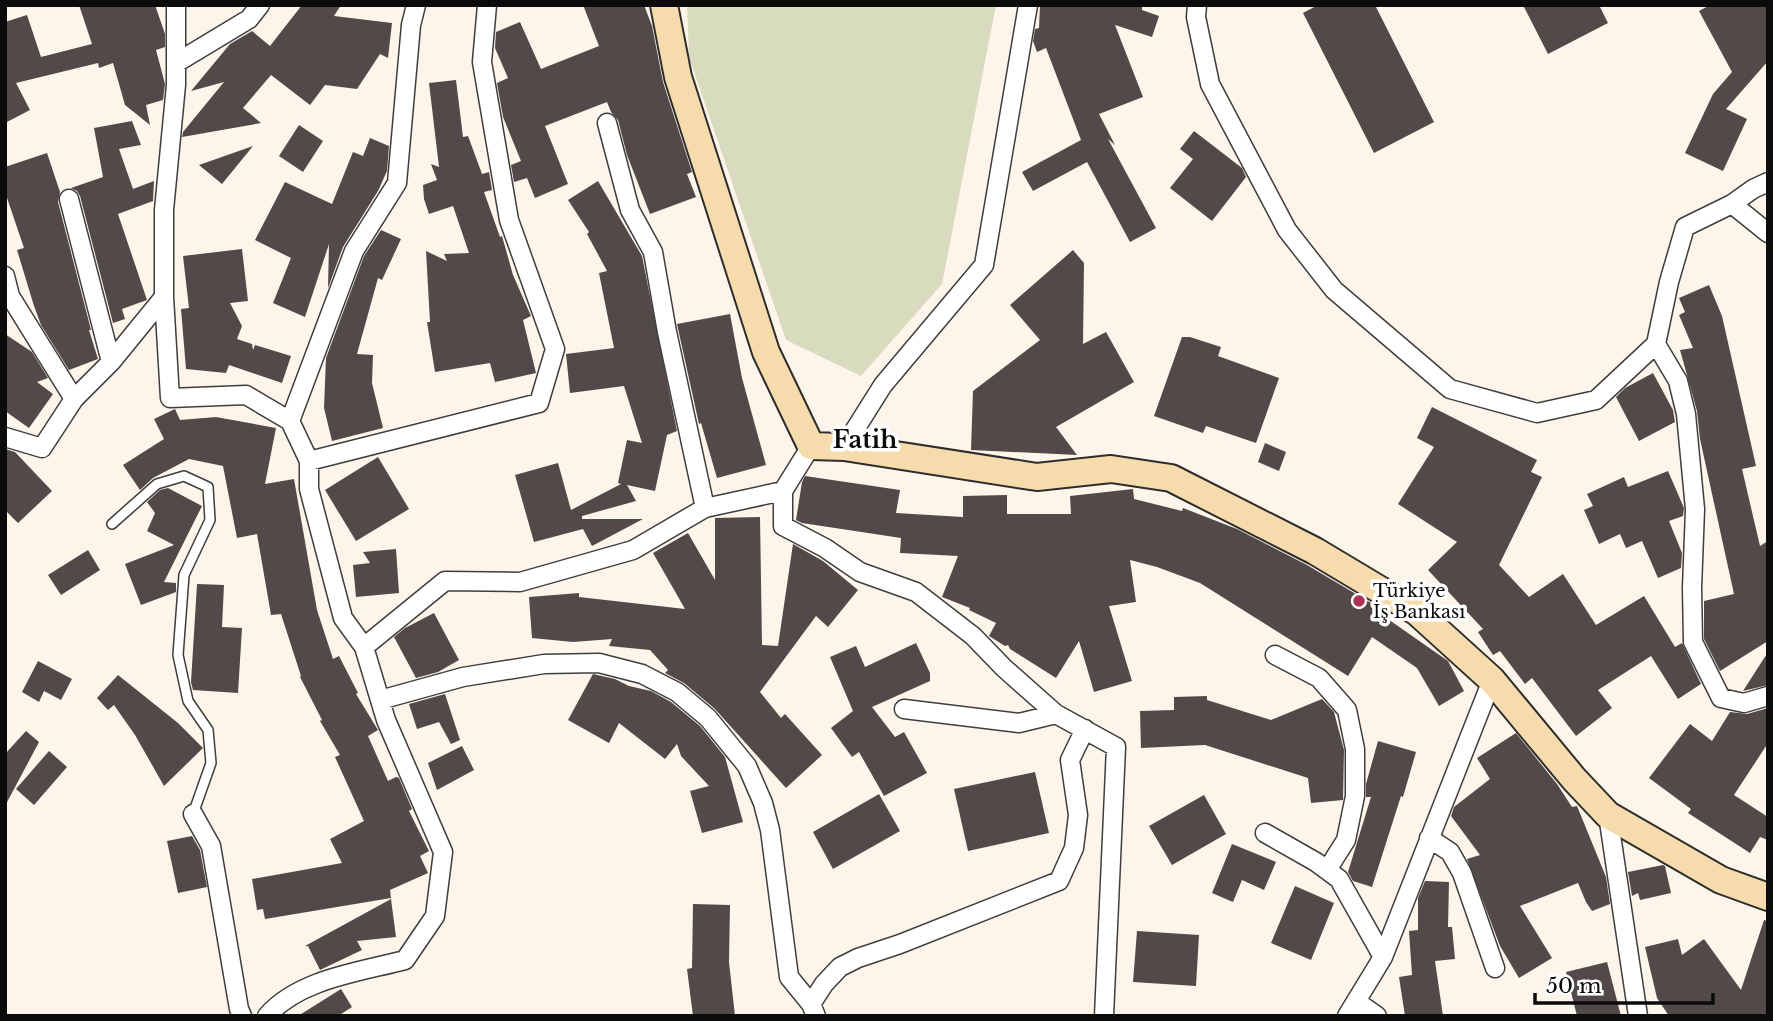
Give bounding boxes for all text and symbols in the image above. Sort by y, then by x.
district label: Fatih [833,425,897,454]
place label: Türkiye İş Bankası [1373,580,1465,623]
marker: Türkiye İş Bankası [1351,593,1367,609]
scale bar [1535,962,1714,1006]
text: 50 m [1546,973,1602,999]

